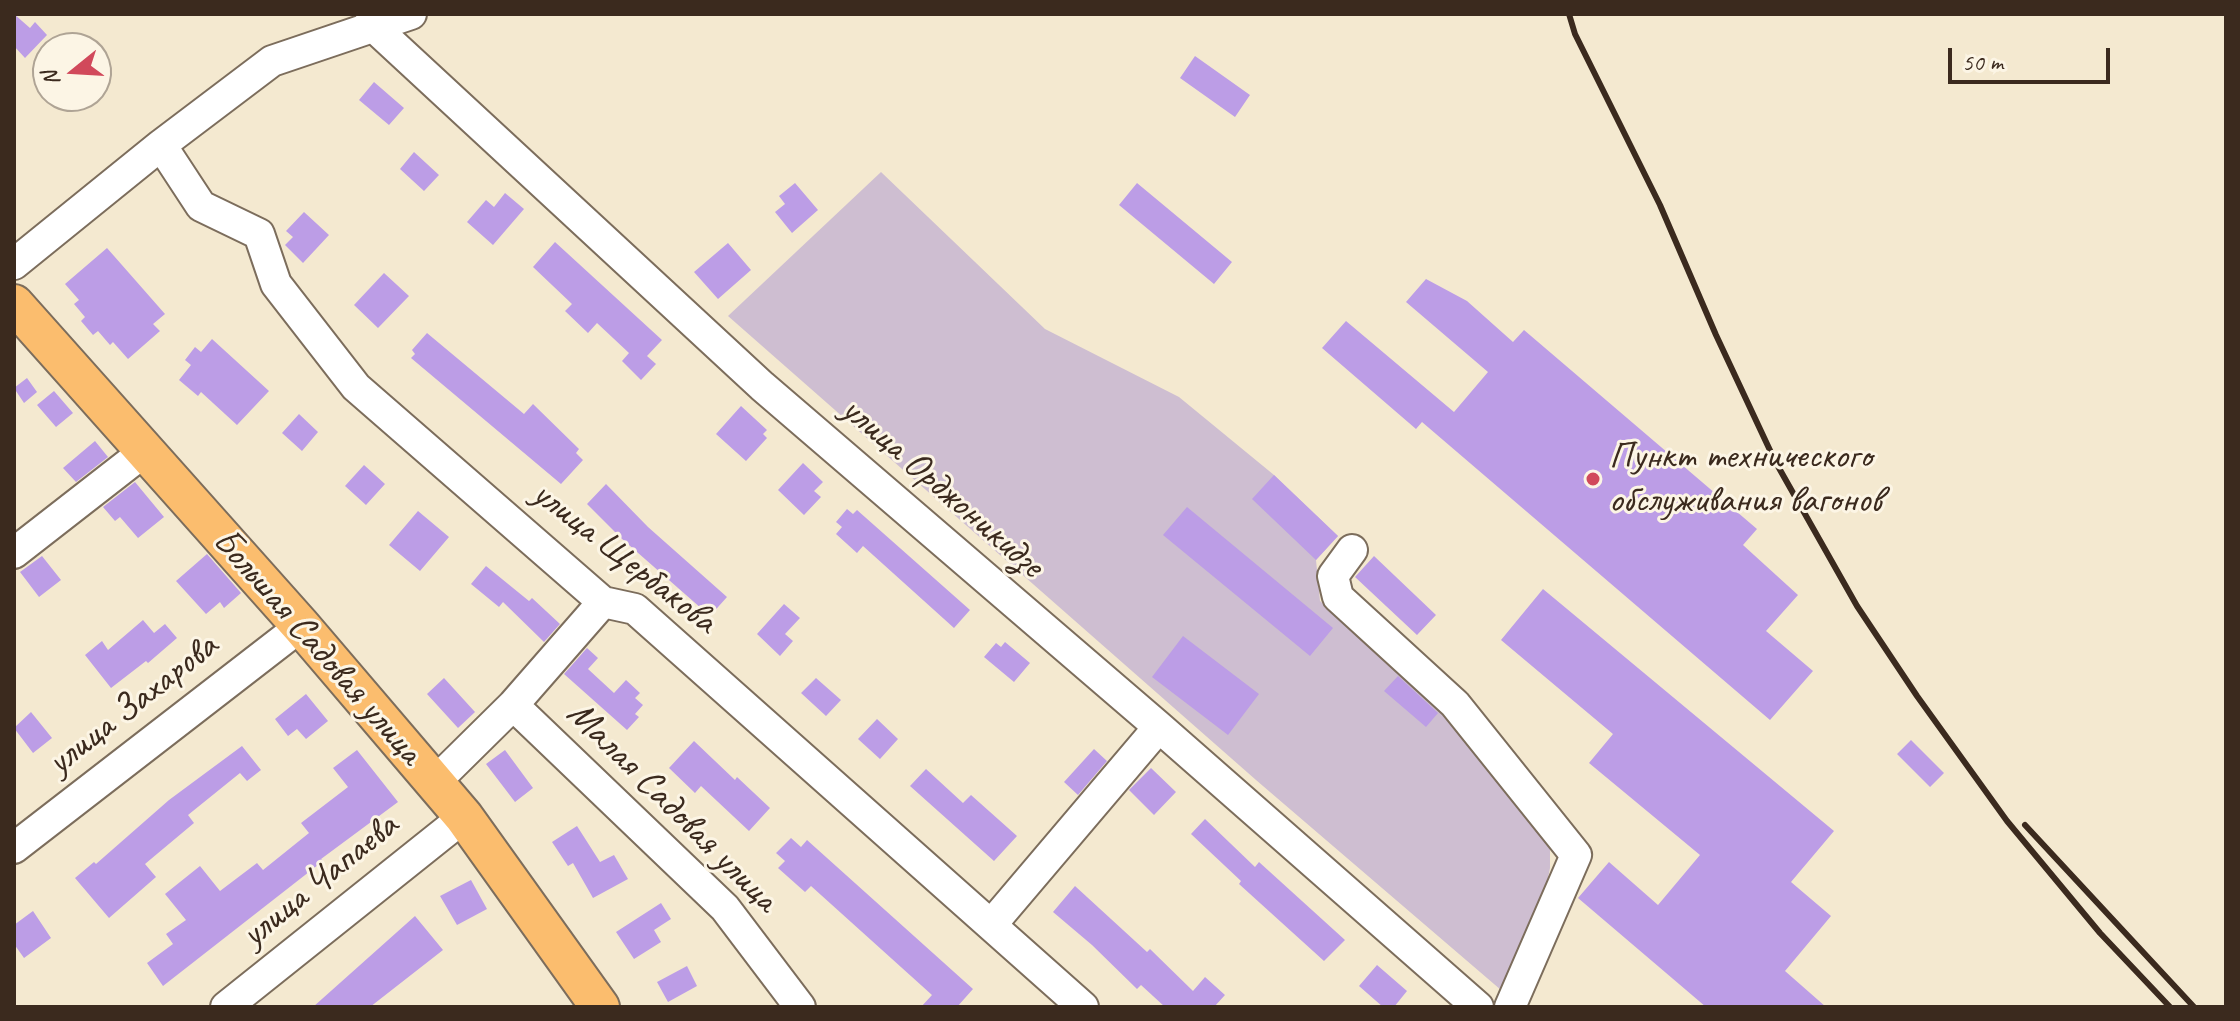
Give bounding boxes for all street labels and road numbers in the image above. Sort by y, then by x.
street label: улица Орджоникидзе [831,388,1053,588]
street label: улица Щербакова [523,472,725,644]
street label: Большая Садовая улица [202,520,432,774]
street label: улица Захарова [39,624,227,786]
street label: Малая Садовая улица [557,692,787,922]
street label: улица Чапаева [232,804,408,958]

